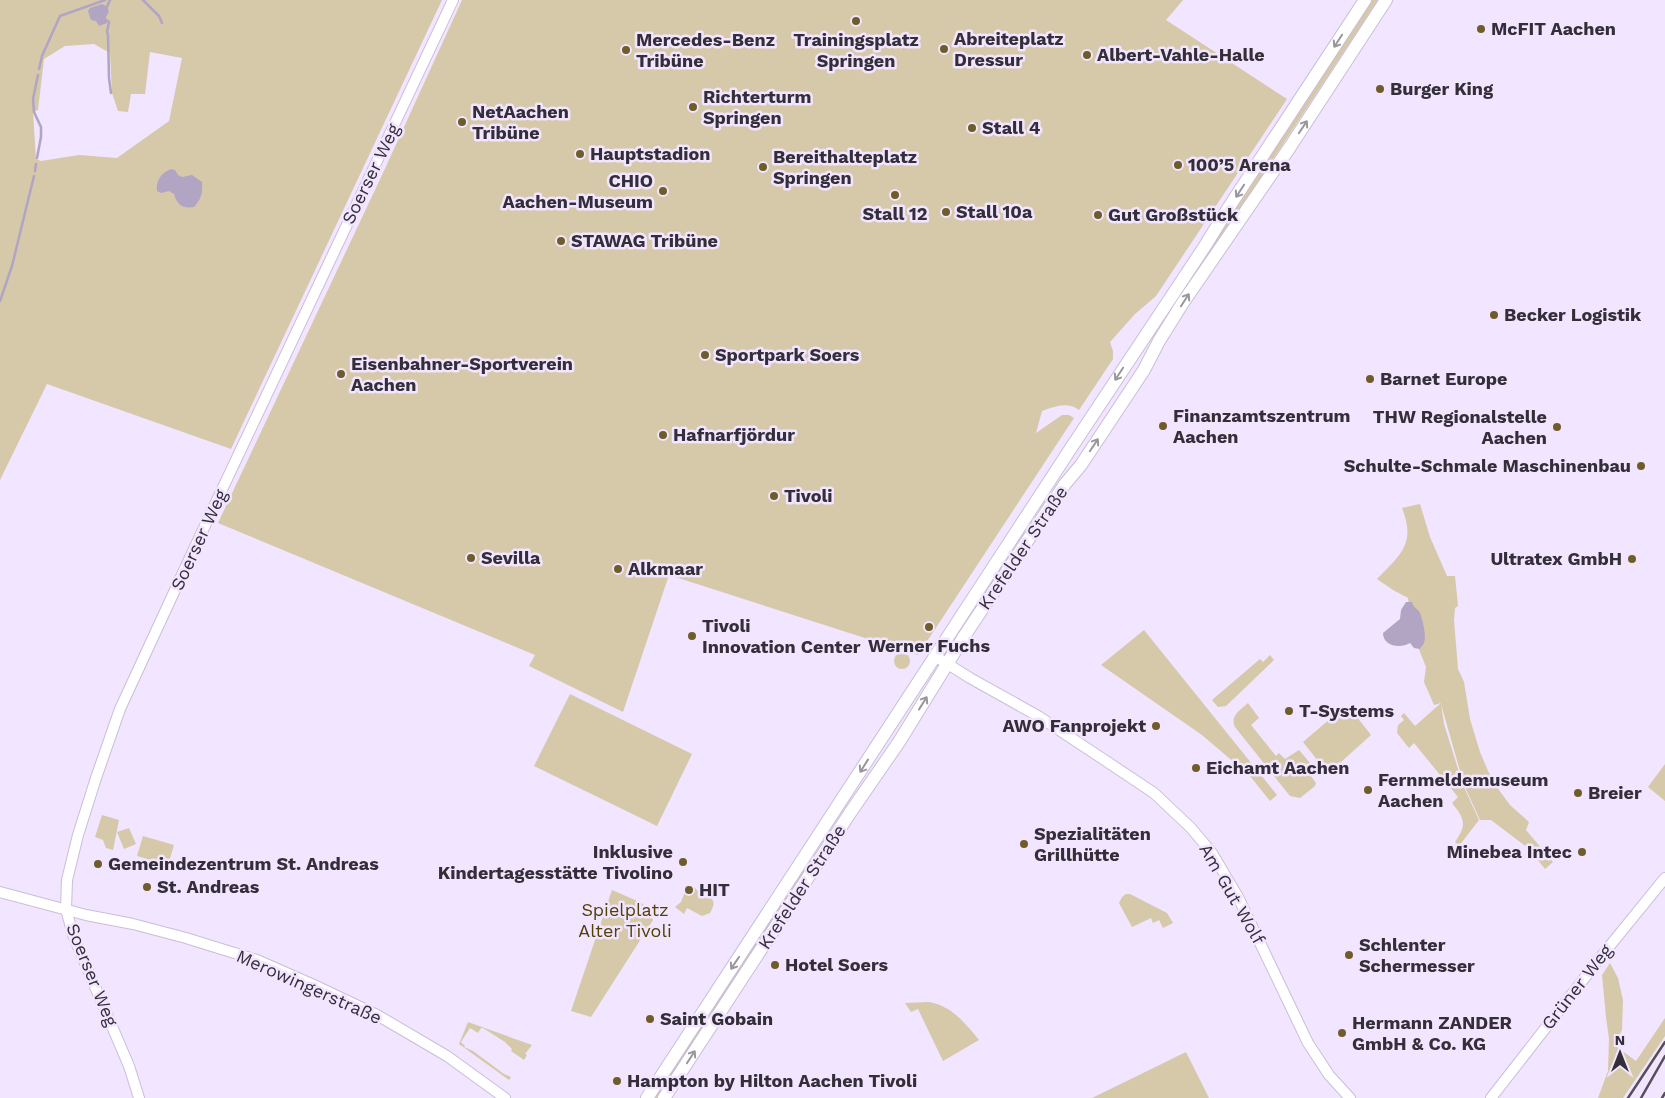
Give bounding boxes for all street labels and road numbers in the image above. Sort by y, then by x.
street label: Soerser Weg [337,120,404,227]
street label: Krefelder Straße [973,482,1072,613]
street label: Soerser Weg [166,486,231,594]
street label: Krefelder Straße [753,820,850,953]
street label: Am Gut Wolf [1195,840,1270,948]
street label: Soerser Weg [62,920,123,1030]
street label: Grüner Weg [1537,940,1617,1033]
street label: Merowingerstraße [233,945,385,1028]

